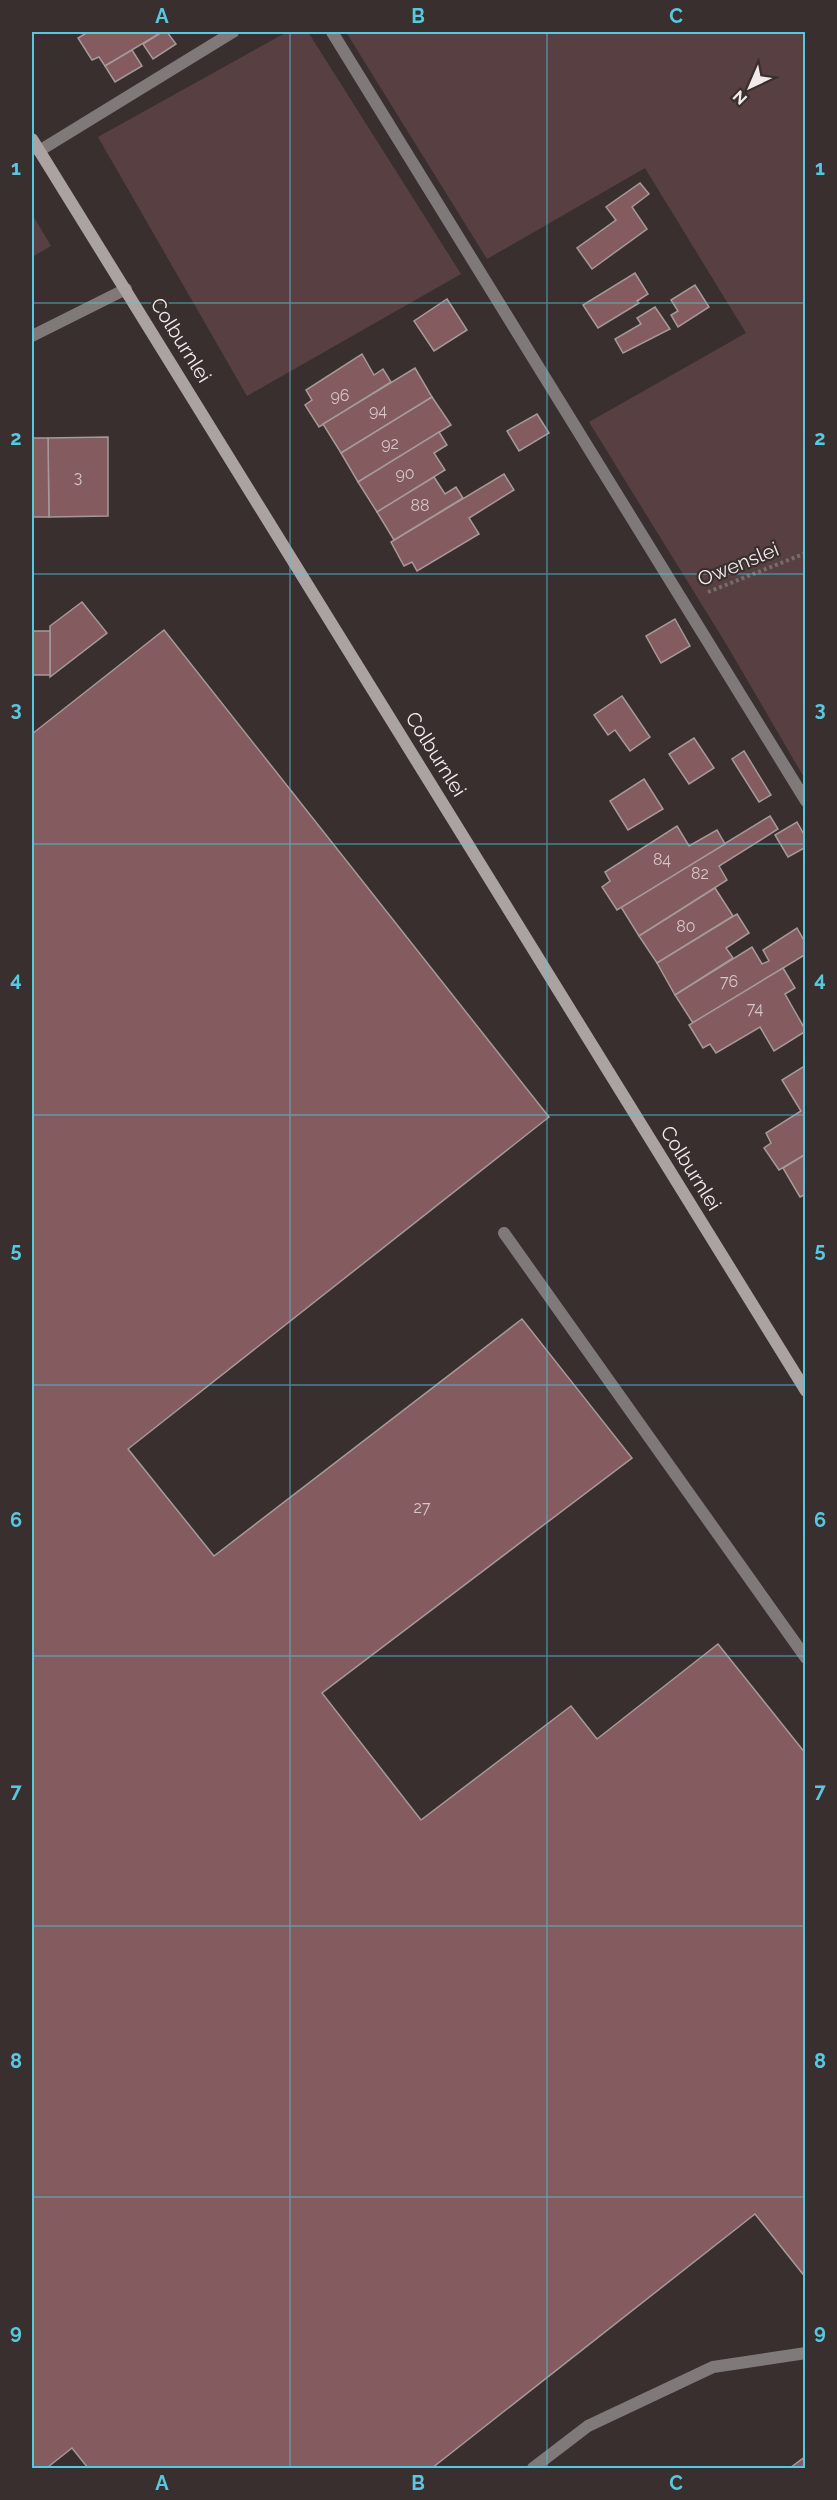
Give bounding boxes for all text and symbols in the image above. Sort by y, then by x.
text: A [155,4,169,28]
text: B [411,4,425,28]
text: C [669,4,683,28]
north arrow [720,57,780,117]
text: N [729,86,751,109]
text: 1 [11,156,21,180]
text: 1 [815,156,825,180]
street label: Colburnlei [146,293,216,387]
house number: 96 [330,386,350,405]
house number: 94 [369,401,387,420]
text: 2 [10,426,22,450]
text: 2 [814,426,826,450]
house number: 92 [381,434,399,453]
house number: 90 [395,464,415,483]
house number: 3 [74,468,82,487]
house number: 88 [411,496,429,515]
street label: Owenslei [694,537,782,591]
text: 3 [10,697,22,721]
text: 3 [814,697,826,721]
street label: Colburnlei [401,707,471,801]
house number: 84 [653,850,671,869]
house number: 82 [691,864,709,883]
house number: 80 [676,917,696,936]
text: 4 [10,967,22,991]
text: 4 [814,967,826,991]
house number: 76 [720,972,738,991]
house number: 74 [747,999,763,1018]
street label: Colburnlei [656,1121,726,1215]
text: 5 [10,1238,22,1262]
text: 5 [814,1238,826,1262]
house number: 27 [414,1498,431,1517]
text: 6 [10,1508,22,1532]
text: 6 [814,1508,826,1532]
text: 7 [10,1779,22,1803]
text: 7 [814,1779,826,1803]
text: 8 [10,2049,22,2073]
text: 8 [814,2049,826,2073]
text: 9 [10,2320,22,2344]
text: 9 [814,2320,826,2344]
text: A [155,2471,169,2495]
text: B [411,2471,425,2495]
text: C [669,2471,683,2495]

